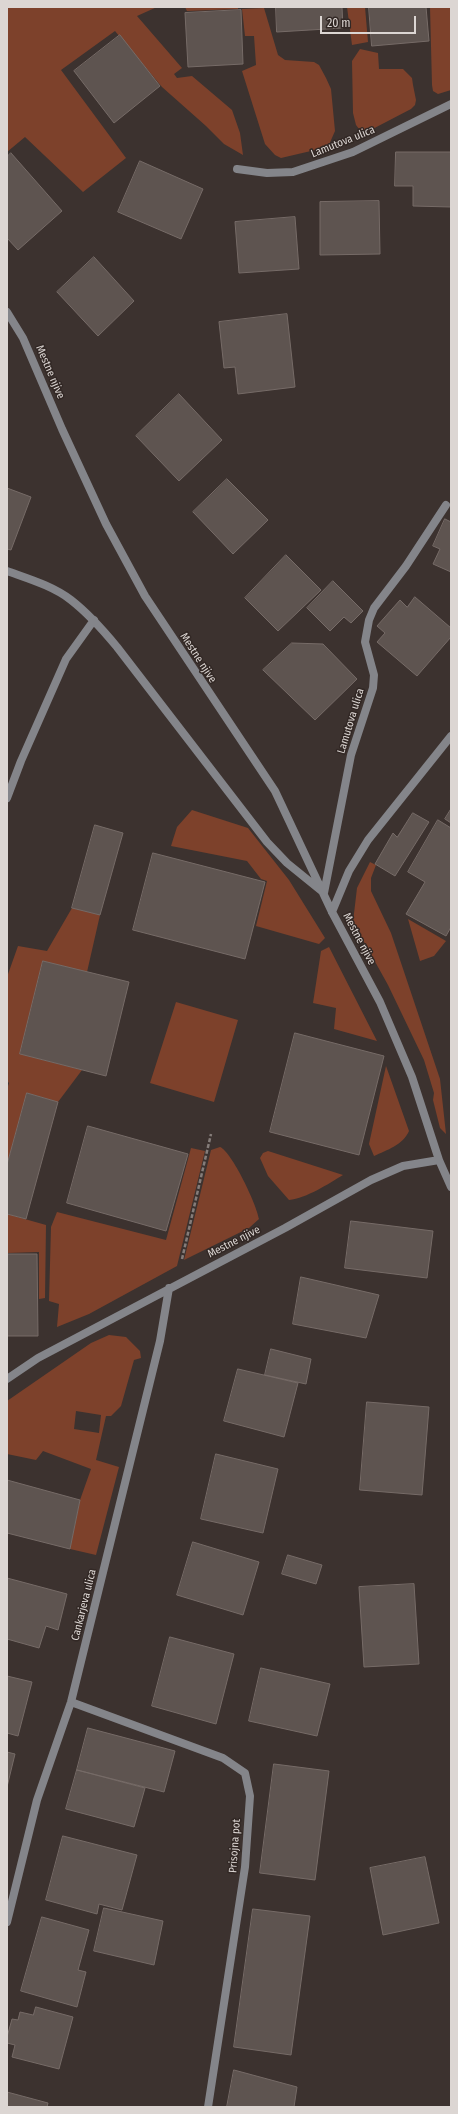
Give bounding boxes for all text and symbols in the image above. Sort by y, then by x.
scale bar [322,8,418,34]
text: 20 m [327,16,351,30]
street label: Lamutova ulica [309,123,377,161]
street label: Mestne njive [33,343,67,401]
street label: Mestne njive [177,631,219,685]
street label: Lamutova ulica [335,687,367,755]
street label: Mestne njive [340,911,378,967]
street label: Mestne njive [206,1223,262,1261]
street label: Cankarjeva ulica [69,1568,99,1642]
street label: Prisojna pot [227,1818,243,1874]

